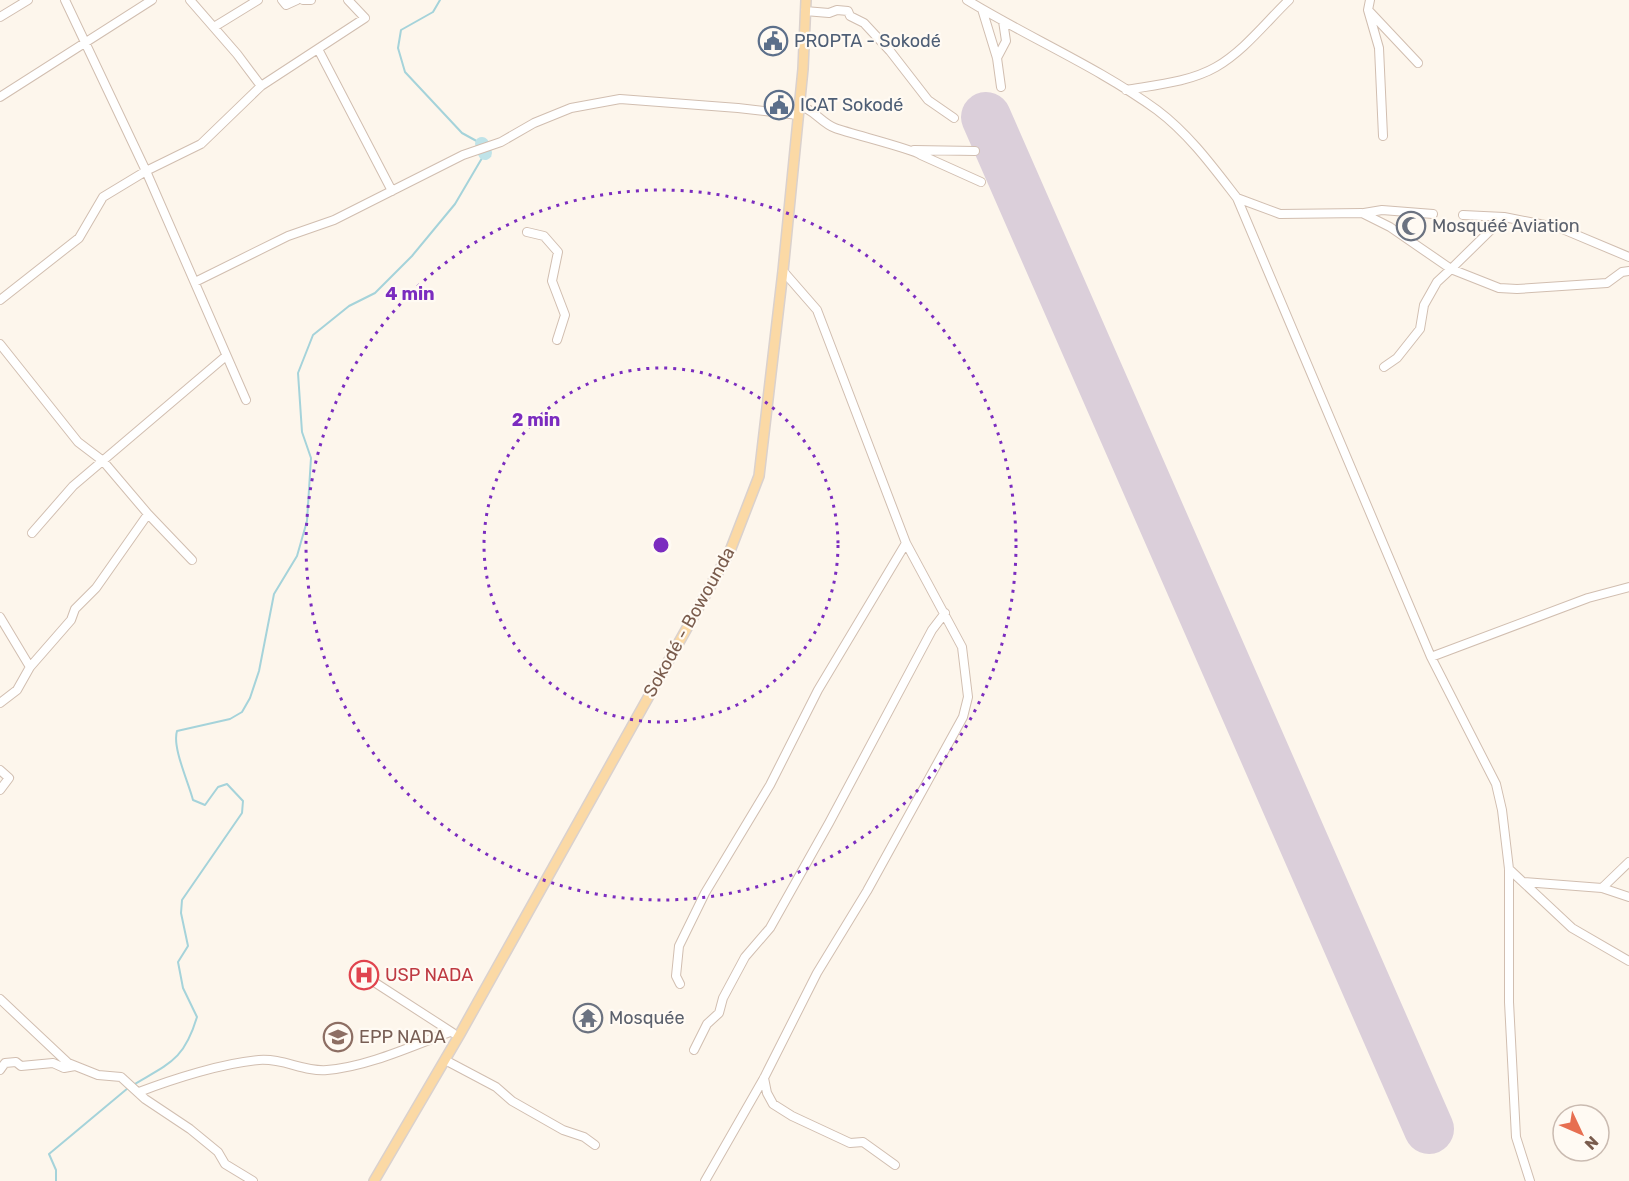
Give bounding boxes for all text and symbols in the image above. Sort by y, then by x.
public building icon: PROPTA - Sokodé [757,25,789,57]
place label: PROPTA - Sokodé [794,30,941,52]
public building icon: ICAT Sokodé [763,89,795,121]
place label: ICAT Sokodé [800,94,903,116]
mosque icon: Mosquéé Aviation [1395,210,1427,242]
place label: Mosquéé Aviation [1432,215,1580,237]
text: 4 min [385,283,435,305]
text: 2 min [512,409,560,431]
centre of rings [651,535,671,555]
street label: Sokodé - Bowounda [639,543,739,701]
hospital icon: USP NADA [348,959,380,991]
place label: USP NADA [385,964,473,986]
temple icon: Mosquée [572,1002,604,1034]
place label: Mosquée [609,1007,685,1029]
school or university icon: EPP NADA [322,1021,354,1053]
place label: EPP NADA [359,1026,446,1048]
north arrow [1551,1103,1611,1163]
text: N [1581,1132,1602,1154]

